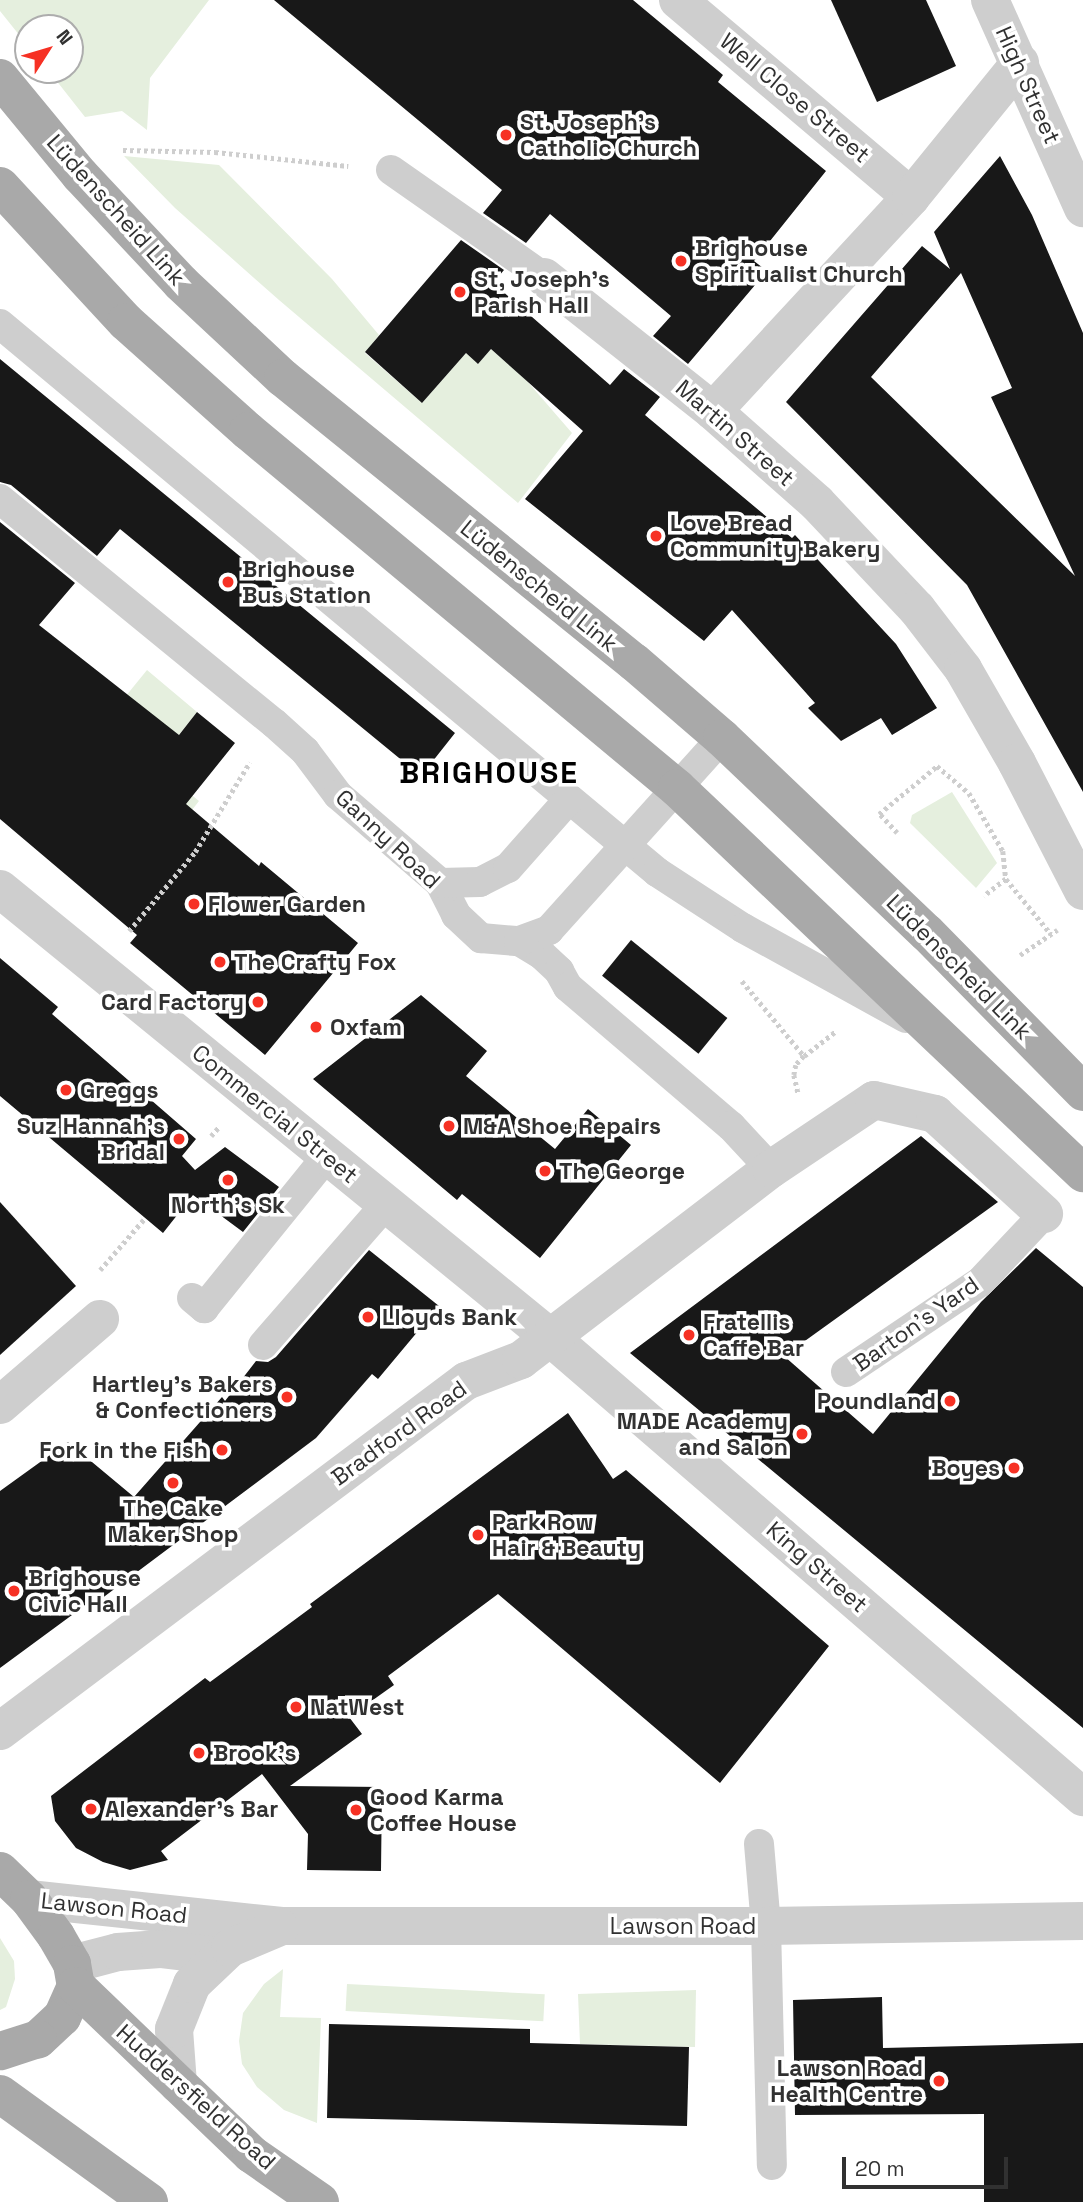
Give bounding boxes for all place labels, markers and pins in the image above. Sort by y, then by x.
place label: St. Joseph's Catholic Church [520,108,697,162]
marker: St. Joseph's Catholic Church [498,127,514,143]
place label: Brighouse Spiritualist Church [695,234,903,288]
marker: Brighouse Spiritualist Church [673,253,689,269]
place label: St, Joseph's Parish Hall [474,265,611,319]
marker: St, Joseph's Parish Hall [452,284,468,300]
place label: Love Bread Community Bakery [670,509,880,563]
marker: Love Bread Community Bakery [648,528,664,544]
place label: Brighouse Bus Station [242,555,371,609]
marker: Brighouse Bus Station [220,574,236,590]
place label: Flower Garden [208,890,366,918]
marker: Flower Garden [186,896,202,912]
place label: The Crafty Fox [234,948,396,976]
marker: The Crafty Fox [212,954,228,970]
place label: Card Factory [101,988,244,1016]
marker: Card Factory [250,994,266,1010]
place label: Oxfam [330,1013,402,1041]
marker: Oxfam [308,1019,324,1035]
place label: Greggs [80,1076,159,1104]
marker: Greggs [58,1082,74,1098]
place label: Suz Hannah's Bridal [17,1112,165,1166]
place label: M&A Shoe Repairs [463,1112,661,1140]
marker: M&A Shoe Repairs [441,1118,457,1134]
marker: Suz Hannah's Bridal [171,1131,187,1147]
place label: The George [559,1157,685,1185]
marker: The George [537,1163,553,1179]
marker: North's Sk [220,1172,236,1188]
place label: North's Sk [171,1191,285,1219]
place label: Lloyds Bank [382,1303,517,1331]
place label: Fratellis Caffe Bar [703,1308,804,1362]
marker: Lloyds Bank [360,1309,376,1325]
marker: Fratellis Caffe Bar [681,1327,697,1343]
place label: Hartley's Bakers & Confectioners [92,1370,273,1424]
place label: Poundland [817,1387,936,1415]
marker: Hartley's Bakers & Confectioners [279,1389,295,1405]
marker: Poundland [942,1393,958,1409]
place label: MADE Academy and Salon [617,1407,788,1461]
marker: MADE Academy and Salon [794,1426,810,1442]
place label: Fork in the Fish [39,1436,208,1464]
marker: Fork in the Fish [214,1442,230,1458]
place label: Boyes [931,1454,1000,1482]
marker: Boyes [1006,1460,1022,1476]
marker: The Cake Maker Shop [165,1475,181,1491]
place label: The Cake Maker Shop [108,1494,238,1548]
place label: Park Row Hair & Beauty [492,1508,641,1562]
marker: Park Row Hair & Beauty [470,1527,486,1543]
place label: Brighouse Civic Hall [28,1564,141,1618]
marker: Brighouse Civic Hall [6,1583,22,1599]
place label: NatWest [310,1693,404,1721]
marker: NatWest [288,1699,304,1715]
place label: Brook's [213,1739,297,1767]
marker: Brook's [191,1745,207,1761]
place label: Good Karma Coffee House [370,1783,517,1837]
place label: Alexander's Bar [105,1795,278,1823]
marker: Alexander's Bar [83,1801,99,1817]
marker: Good Karma Coffee House [348,1802,364,1818]
place label: Lawson Road Health Centre [770,2054,923,2108]
marker: Lawson Road Health Centre [929,2071,949,2091]

